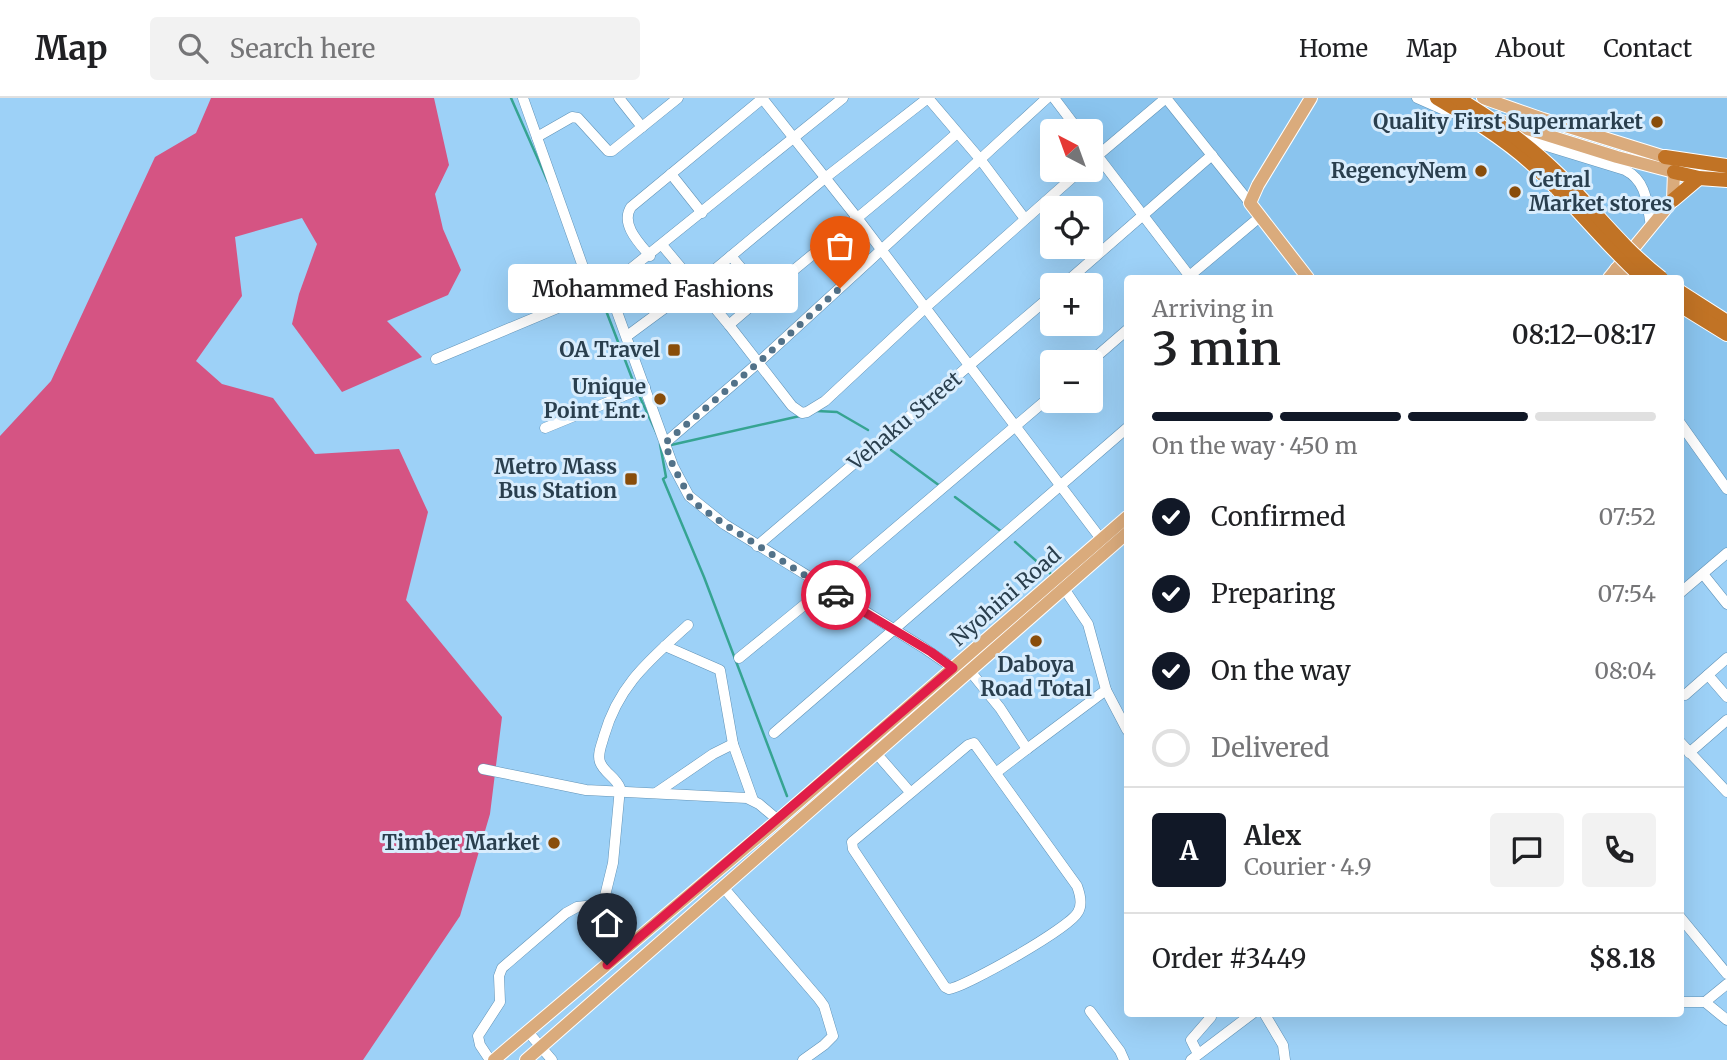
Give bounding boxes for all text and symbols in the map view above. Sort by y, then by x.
search box [150,17,640,80]
text: Map [35,28,108,69]
icon: search [174,29,212,67]
text: Search here [230,32,375,65]
text: Home [1299,33,1368,64]
text: Map [1406,33,1457,64]
text: About [1495,33,1565,64]
text: Contact [1603,33,1692,64]
place label: Quality First Supermarket [1373,108,1644,135]
marker: Quality First Supermarket [1649,114,1665,130]
north arrow [1040,119,1102,182]
map controls [1040,119,1103,413]
place label: RegencyNem [1331,157,1467,184]
marker: RegencyNem [1473,163,1489,179]
place label: Cetral Market stores [1529,166,1673,217]
marker: Cetral Market stores [1507,184,1523,200]
button: locate [1040,196,1103,259]
pin [810,216,870,288]
icon: bag [821,227,859,265]
callout: Mohammed Fashions [508,264,798,312]
button: + [1040,273,1103,336]
text: Mohammed Fashions [532,274,774,303]
text: Arriving in [1152,294,1274,323]
text: 08:12–08:17 [1512,318,1656,351]
text: 3 min [1152,320,1281,378]
place label: OA Travel [559,336,660,363]
marker: OA Travel [666,342,682,358]
button: − [1040,350,1103,413]
street label: Vehaku Street [842,365,967,477]
place label: Unique Point Ent. [543,373,646,424]
marker: Unique Point Ent. [652,391,668,407]
text: On the way · 450 m [1152,431,1358,460]
place label: Metro Mass Bus Station [494,453,617,504]
marker: Metro Mass Bus Station [623,471,639,487]
icon: check [1152,498,1190,536]
text: Confirmed [1211,500,1346,533]
text: 07:52 [1598,502,1656,531]
street label: Nyohini Road [945,541,1067,652]
courier [801,560,871,630]
icon: check [1152,575,1190,613]
icon: car [817,576,855,614]
text: Preparing [1211,577,1335,610]
text: 07:54 [1597,579,1656,608]
marker: Daboya Road Total [1028,633,1044,649]
place label: Daboya Road Total [980,651,1092,702]
icon: check [1152,652,1190,690]
text: On the way [1211,654,1351,687]
text: 08:04 [1594,656,1656,685]
text: Delivered [1211,731,1330,764]
button: chat [1490,813,1564,887]
button: phone [1582,813,1656,887]
text: Alex [1244,819,1301,852]
place label: Timber Market [382,829,541,856]
text: A [1180,834,1198,867]
marker: Timber Market [546,835,562,851]
text: Courier · 4.9 [1244,852,1372,881]
pin [577,893,637,965]
icon: home [588,904,626,942]
text: Order #3449 [1152,942,1306,975]
text: $8.18 [1589,942,1656,975]

